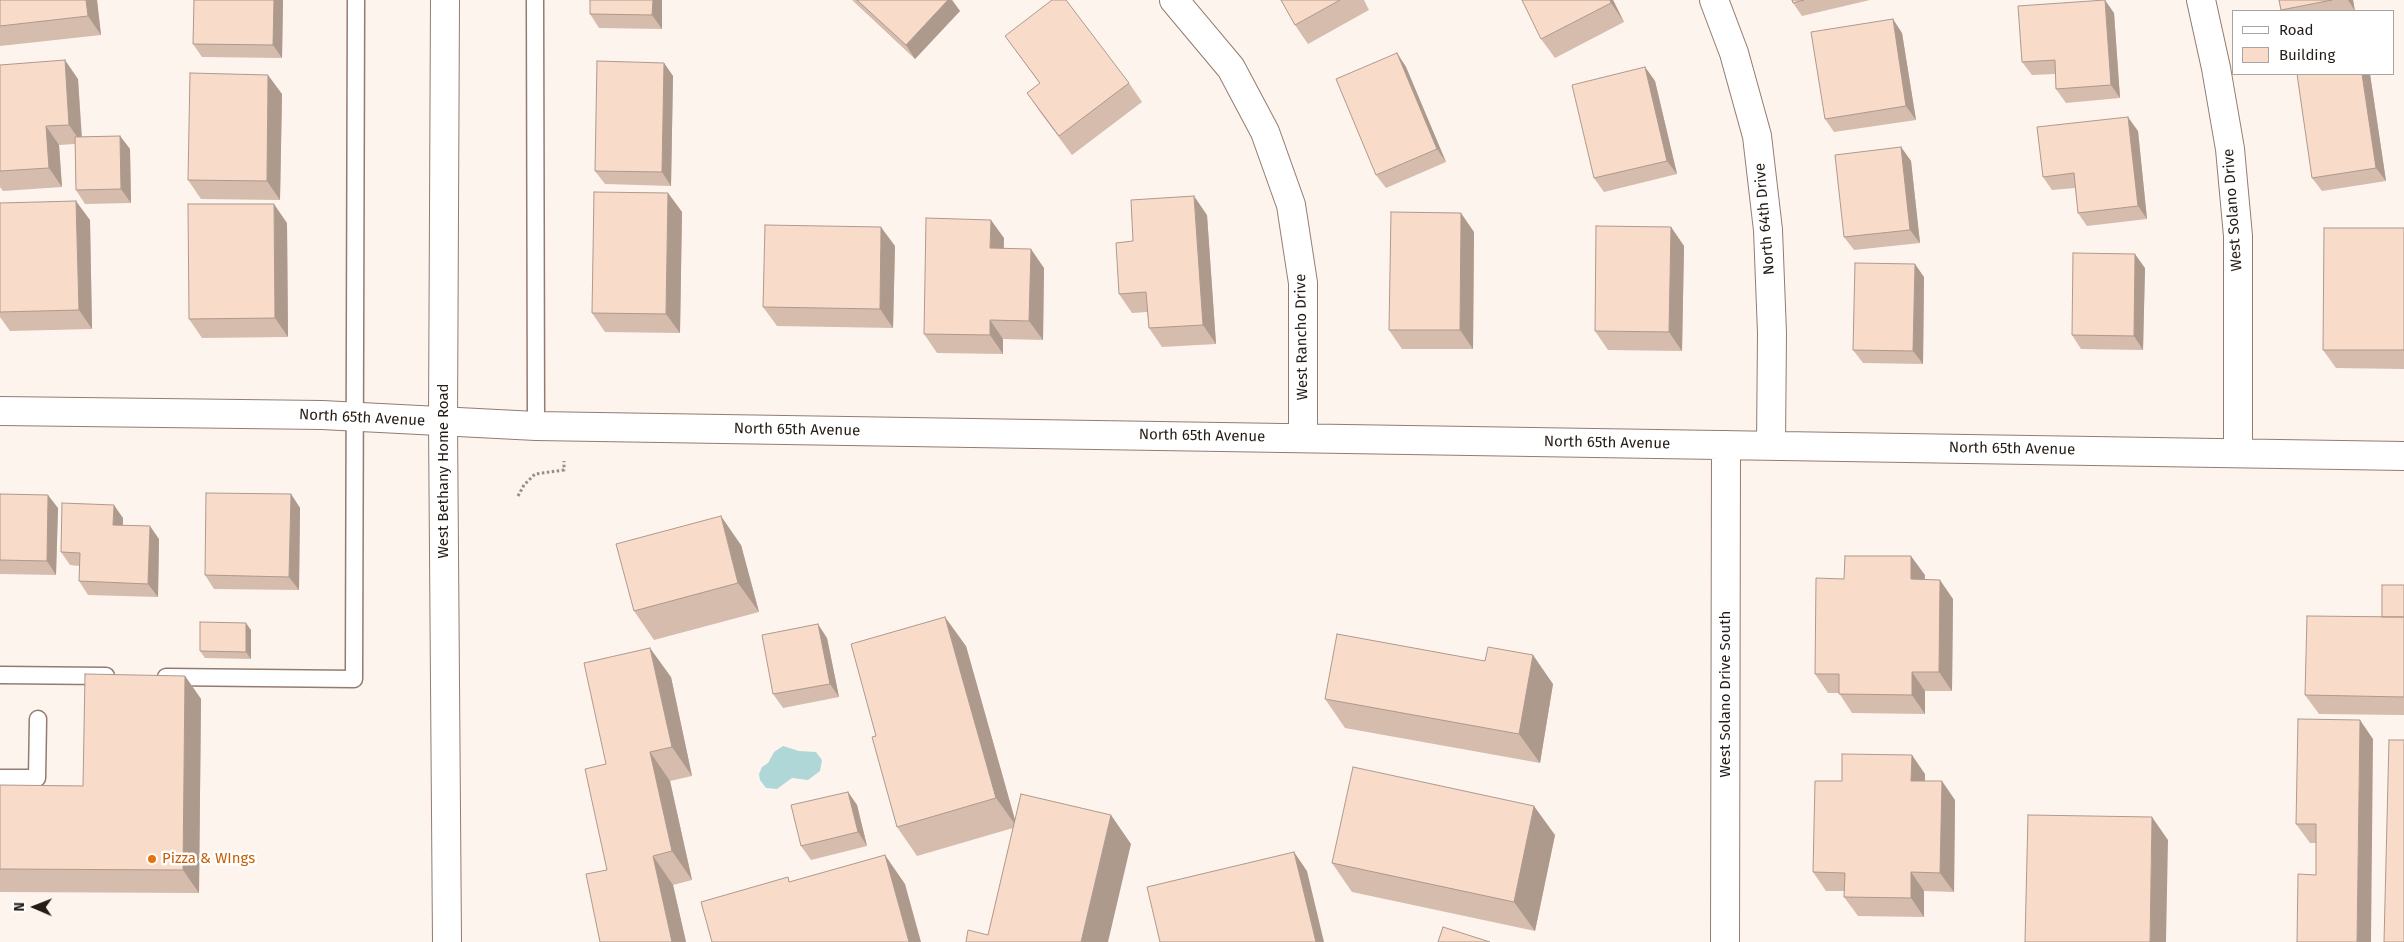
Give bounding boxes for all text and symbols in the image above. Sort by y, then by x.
legend [2232,10,2394,75]
text: Road [2279,21,2314,39]
text: Building [2279,46,2335,64]
street label: West Solano Drive [2220,148,2246,272]
street label: North 64th Drive [1751,162,1779,276]
street label: West Rancho Drive [1292,274,1312,400]
street label: West Bethany Home Road [435,383,453,559]
street label: North 65th Avenue [298,406,426,430]
street label: North 65th Avenue [734,420,860,440]
street label: North 65th Avenue [1139,426,1265,446]
street label: North 65th Avenue [1544,433,1670,453]
street label: North 65th Avenue [1949,439,2075,459]
street label: West Solano Drive South [1717,611,1735,777]
place label: Pizza & WIngs [162,850,255,868]
marker: Pizza & WIngs [146,853,158,865]
north arrow [10,882,60,932]
text: N [11,902,28,912]

